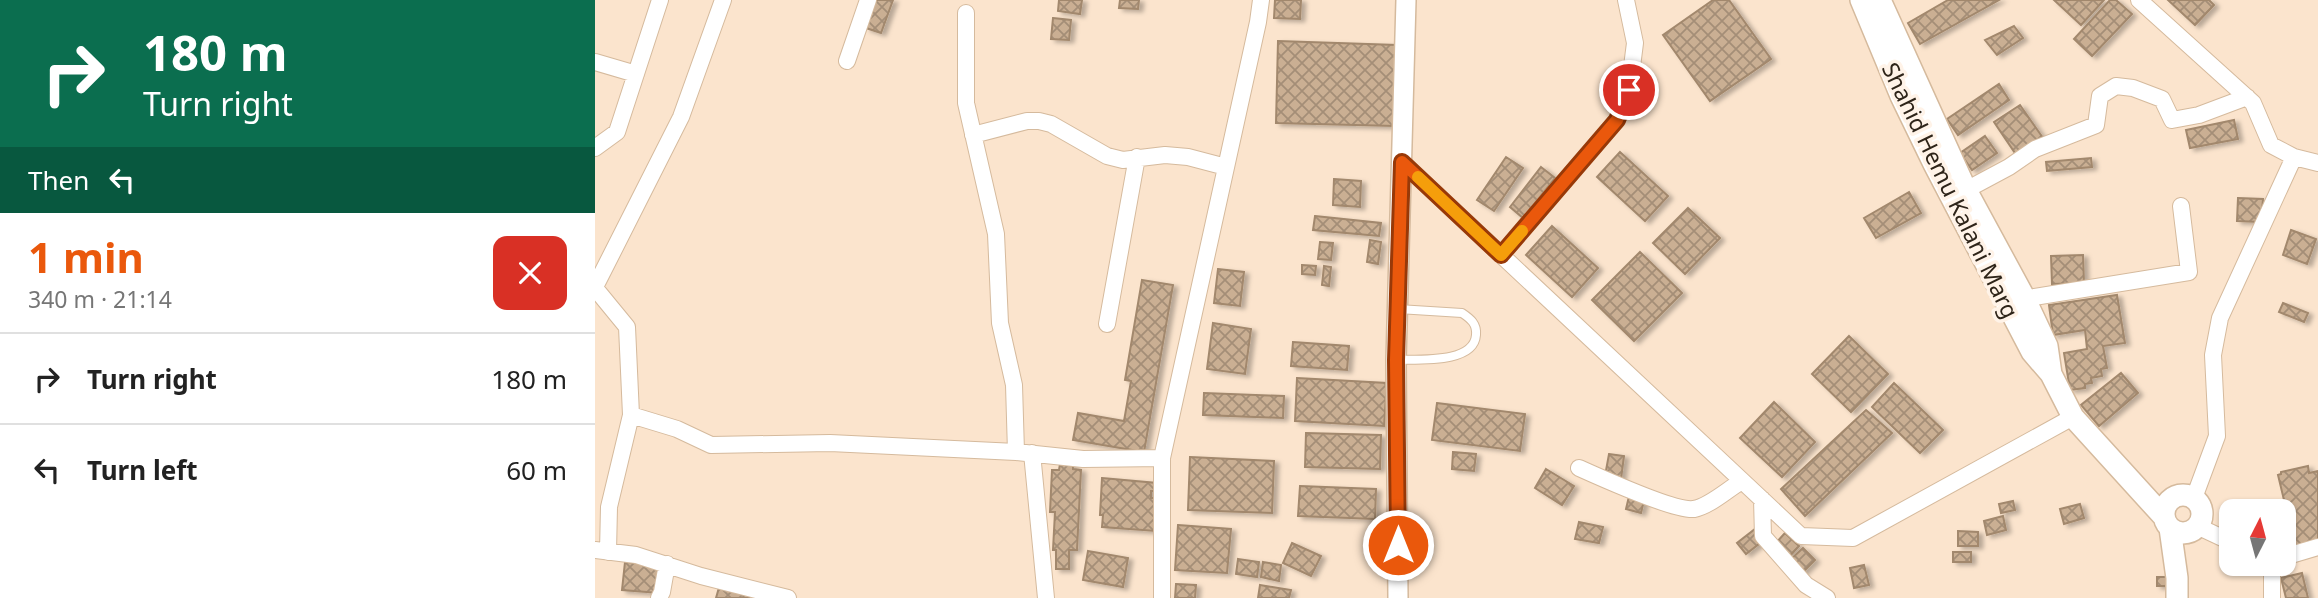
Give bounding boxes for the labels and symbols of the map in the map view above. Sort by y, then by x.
street label: Shahid Hemu Kalani Marg [1875,57,2027,323]
pin [1599,60,1659,120]
north arrow [2219,499,2296,576]
position arrow [1361,508,1435,582]

